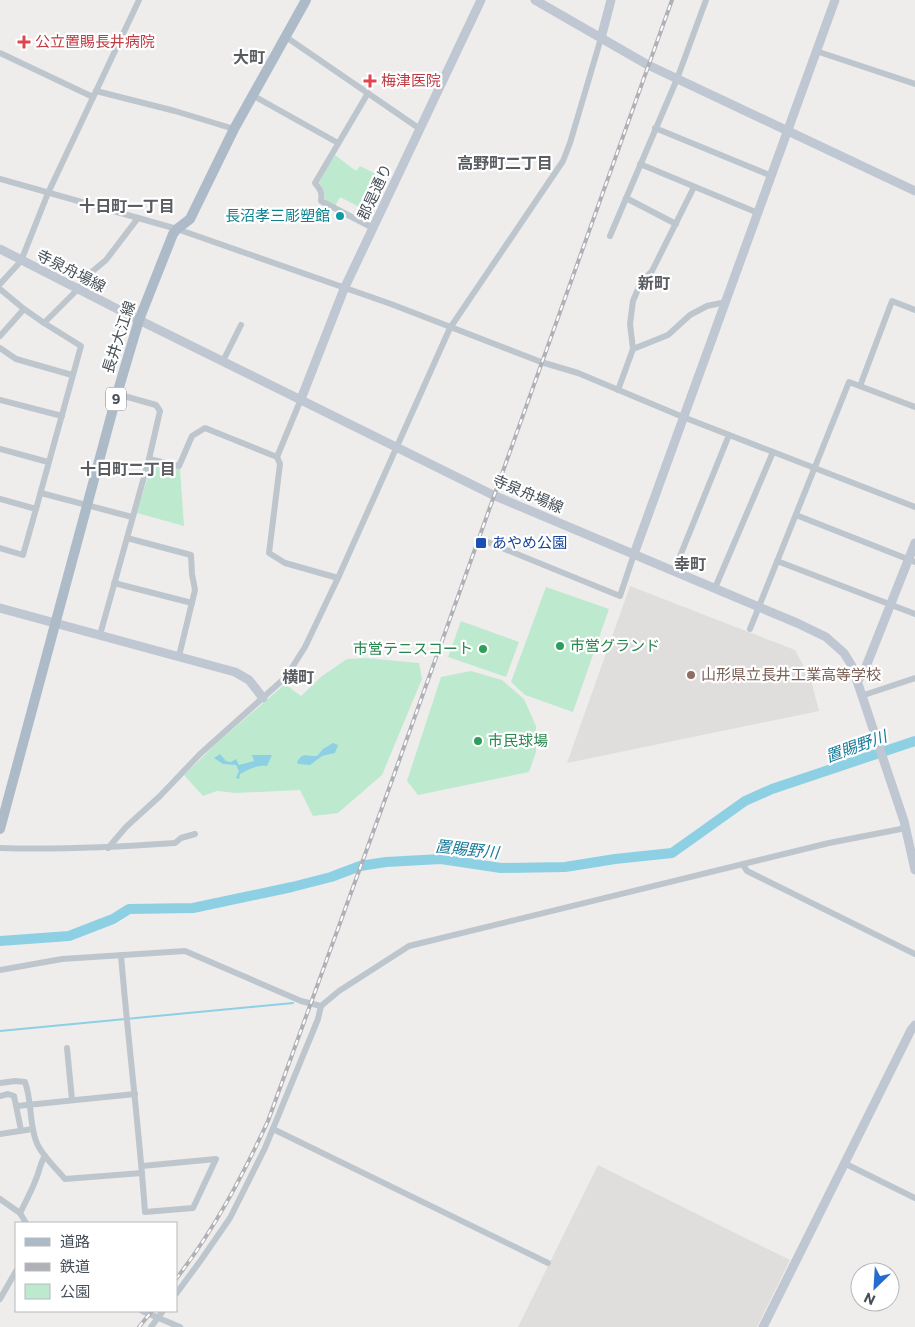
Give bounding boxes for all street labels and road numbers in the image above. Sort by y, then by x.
street label: 郡是通り [353,161,395,223]
street label: 寺泉舟場線 [34,245,109,295]
street label: 長井大江線 [98,298,138,375]
road number: 9 [106,388,126,410]
street label: 寺泉舟場線 [490,470,566,516]

